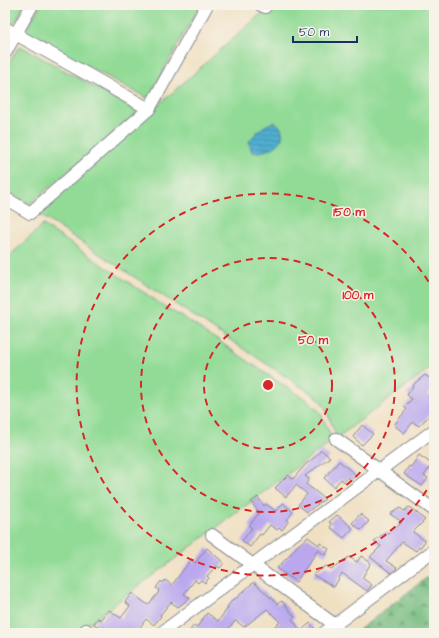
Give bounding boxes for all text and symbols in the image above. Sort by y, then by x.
scale bar [293,18,357,44]
text: 50 m [299,24,330,41]
text: 150 m [333,204,366,221]
text: 100 m [343,287,374,304]
text: 50 m [298,332,329,349]
centre of rings [261,378,275,392]

